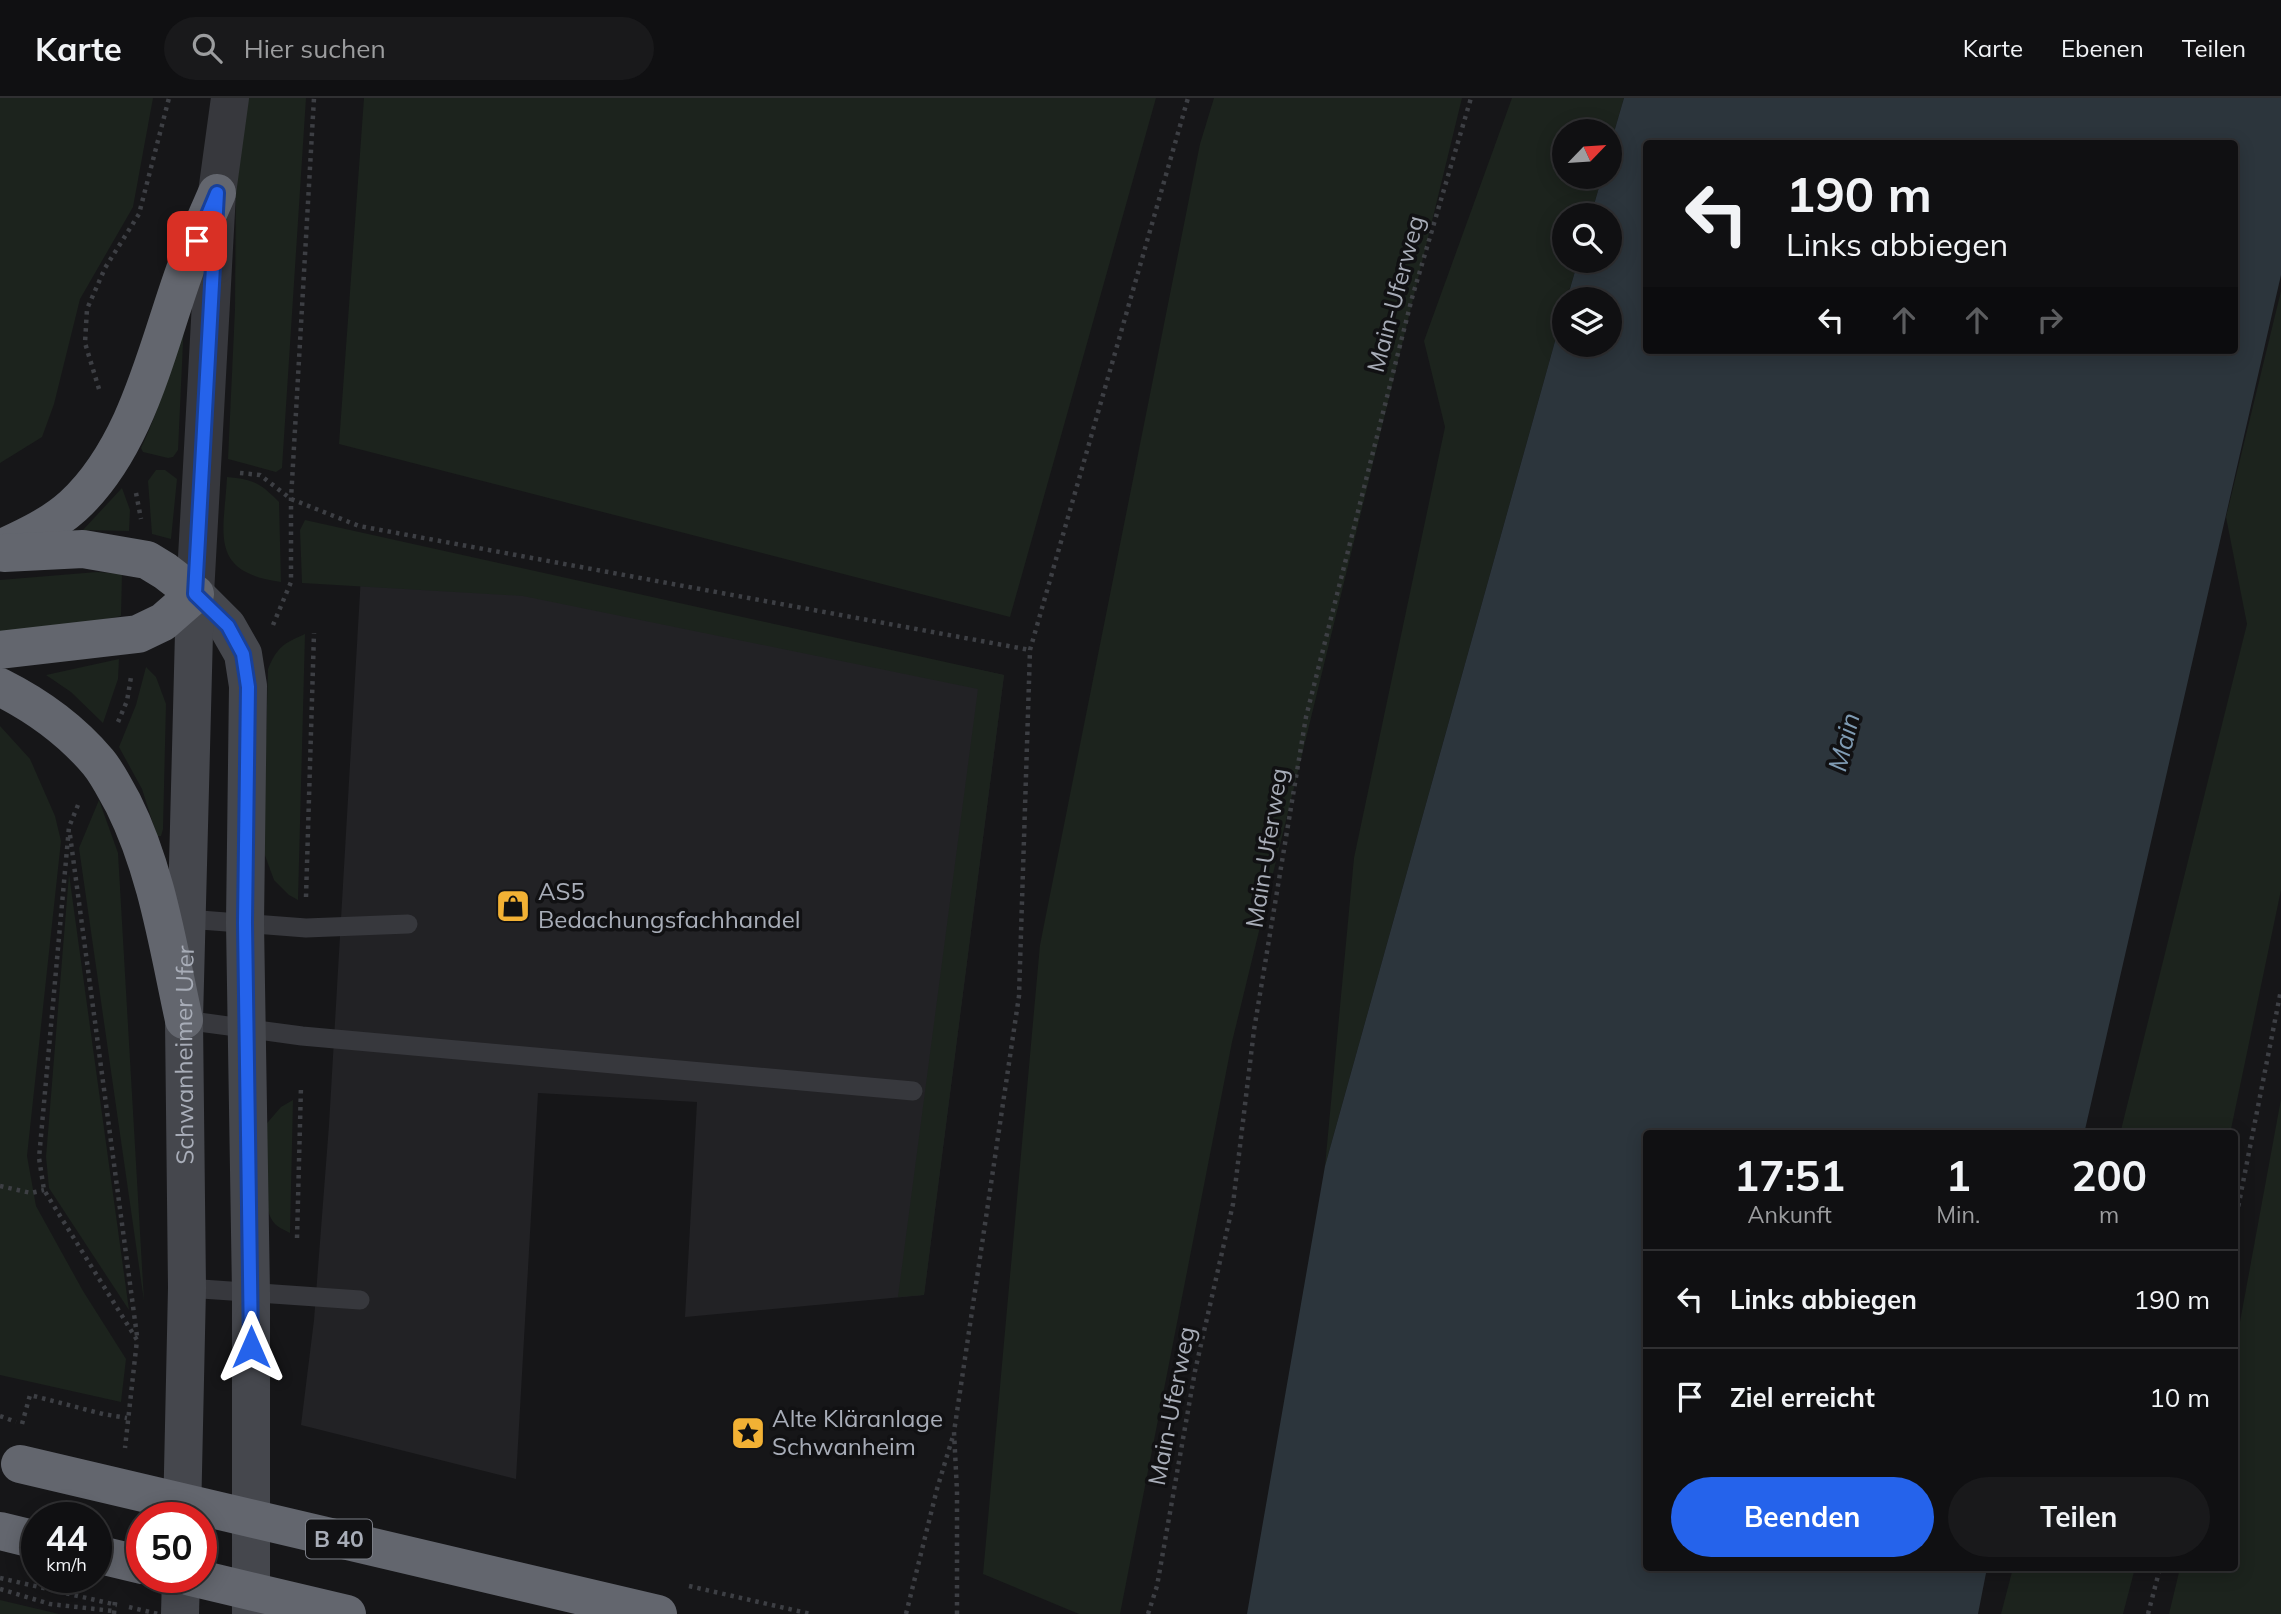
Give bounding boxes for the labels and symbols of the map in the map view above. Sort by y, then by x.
north arrow [1552,119,1622,189]
pin [167,211,227,271]
street label: Main-Uferweg [1360,212,1430,375]
water label: Main [1820,709,1867,775]
street label: Main-Uferweg [1239,766,1293,930]
place label: AS5 Bedachungsfachhandel [538,876,800,934]
shop icon: AS5 Bedachungsfachhandel [494,887,532,925]
street label: Schwanheimer Ufer [168,945,200,1165]
position arrow [214,1310,288,1384]
street label: Main-Uferweg [1141,1324,1201,1488]
place label: Alte Kläranlage Schwanheim [772,1403,943,1461]
place icon: Alte Kläranlage Schwanheim [729,1414,767,1452]
speed limit sign: 50 [126,1502,217,1593]
road number: B 40 [306,1520,372,1558]

